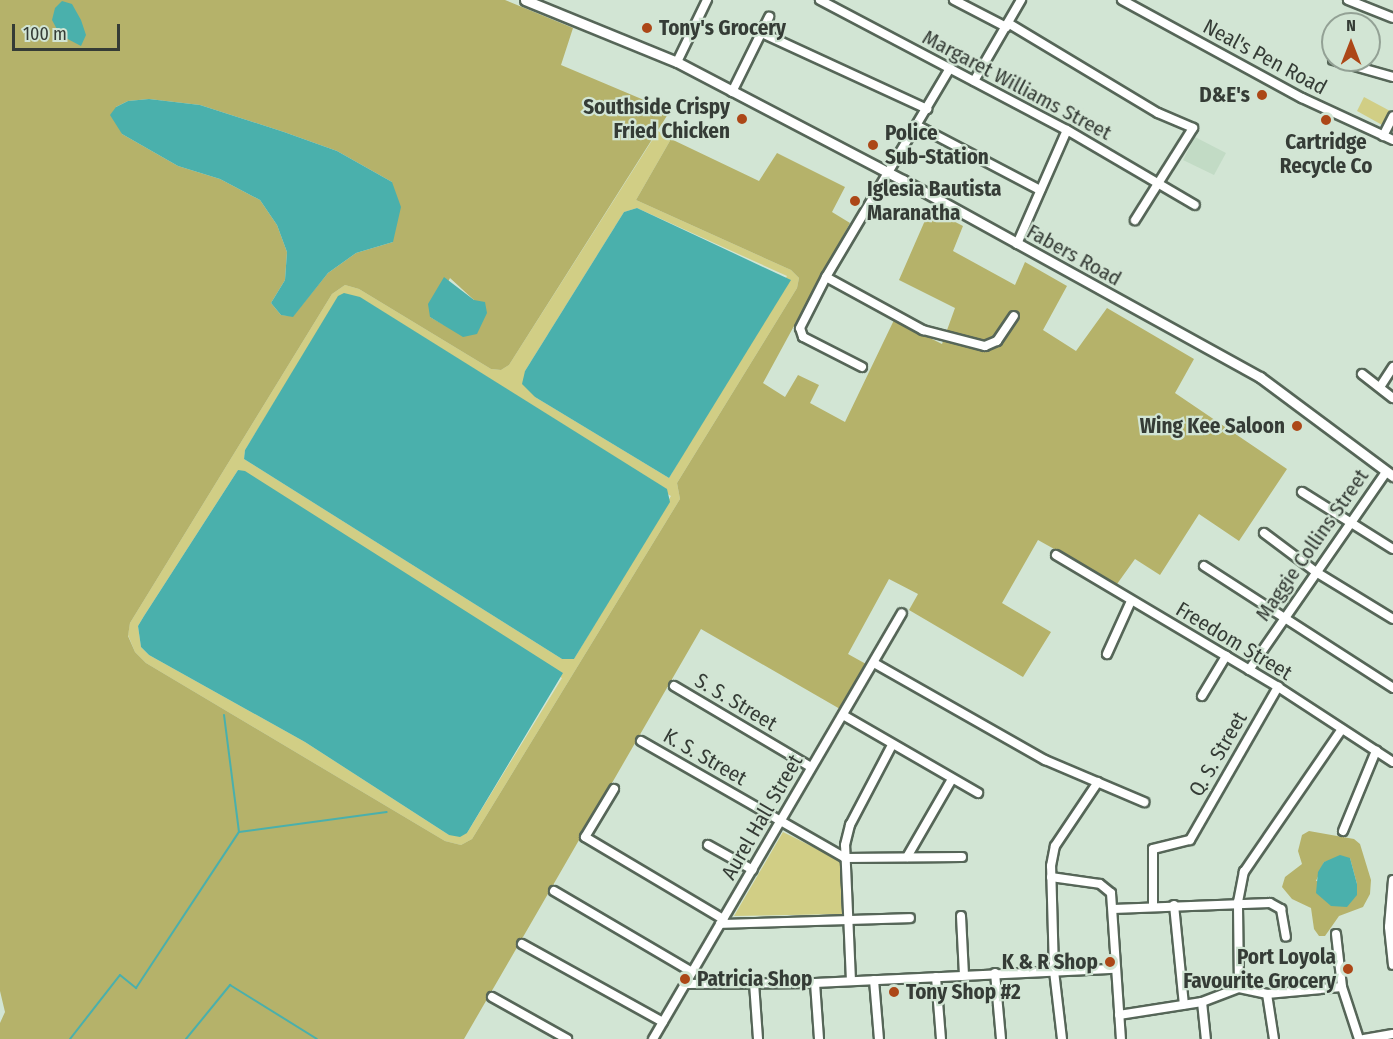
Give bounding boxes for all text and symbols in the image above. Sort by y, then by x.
scale bar [15,12,123,50]
north arrow [1321,12,1381,72]
street label: Neal's Pen Road [1199,14,1331,100]
place label: Tony's Grocery [659,15,786,41]
text: N [1346,16,1356,35]
marker: Tony's Grocery [640,21,654,35]
text: 100 m [23,23,67,45]
street label: Margaret Williams Street [918,25,1116,145]
place label: D&E's [1199,82,1250,108]
marker: D&E's [1255,88,1269,102]
place label: Southside Crispy Fried Chicken [583,94,730,144]
marker: Southside Crispy Fried Chicken [735,112,749,126]
marker: Cartridge Recycle Co [1319,113,1333,127]
place label: Police Sub-Station [885,120,989,170]
place label: Cartridge Recycle Co [1280,129,1372,179]
marker: Police Sub-Station [866,138,880,152]
place label: Iglesia Bautista Maranatha [867,176,1002,226]
marker: Iglesia Bautista Maranatha [848,194,862,208]
street label: Fabers Road [1022,219,1126,291]
place label: Wing Kee Saloon [1140,413,1285,439]
marker: Wing Kee Saloon [1290,419,1304,433]
street label: Maggie Collins Street [1250,464,1374,626]
street label: Freedom Street [1171,596,1297,686]
street label: S. S. Street [690,668,782,736]
street label: Q. S. Street [1184,707,1252,801]
street label: K. S. Street [659,723,751,791]
street label: Aurel Hall Street [716,750,808,884]
place label: Port Loyola Favourite Grocery [1183,944,1336,994]
place label: K & R Shop [1002,949,1098,975]
marker: K & R Shop [1103,955,1117,969]
marker: Port Loyola Favourite Grocery [1341,962,1355,976]
place label: Patricia Shop [697,966,812,992]
marker: Patricia Shop [678,972,692,986]
place label: Tony Shop #2 [906,979,1021,1005]
marker: Tony Shop #2 [887,985,901,999]

